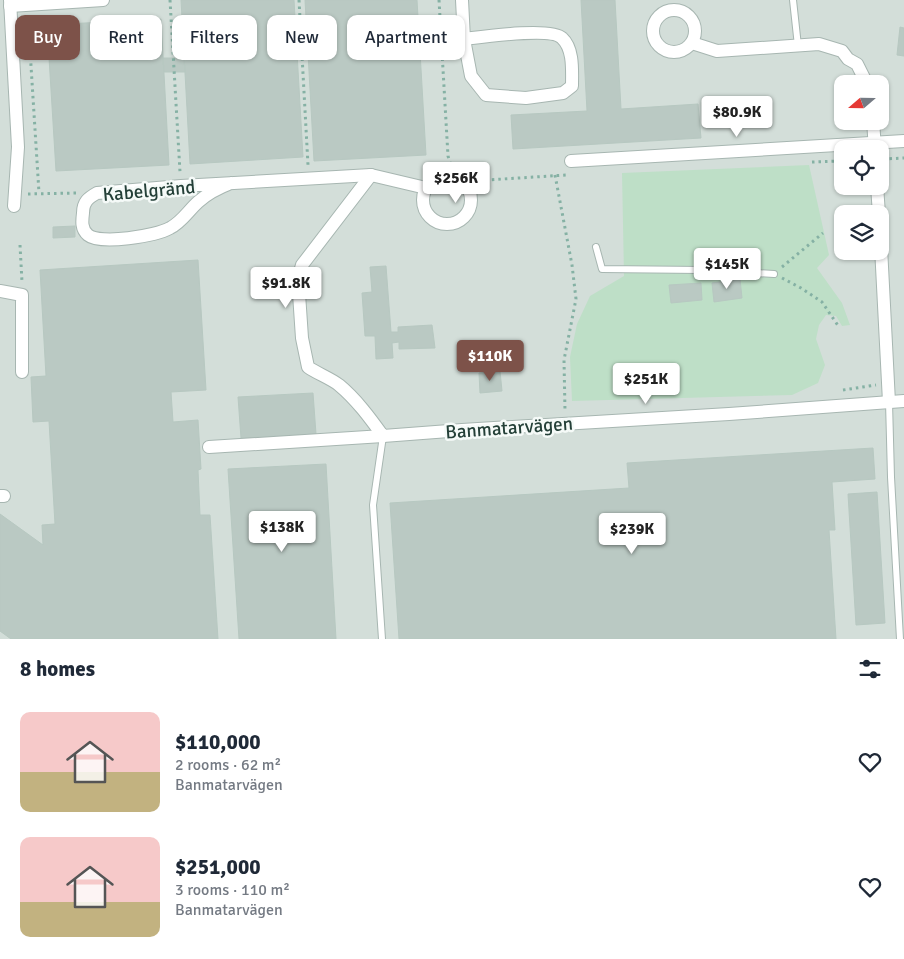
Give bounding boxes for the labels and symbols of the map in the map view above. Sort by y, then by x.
north arrow [834,75,889,130]
pin: $80.9K [696,96,778,138]
pin: $256K [421,162,491,204]
street label: Kabelgränd [102,175,196,207]
pin: $145K [692,248,762,290]
pin: $91.8K [245,266,327,309]
pin: $110K [455,340,525,382]
pin: $251K [611,362,681,405]
street label: Banmatarvägen [444,412,574,444]
pin: $138K [247,510,317,553]
pin: $239K [597,512,667,555]

